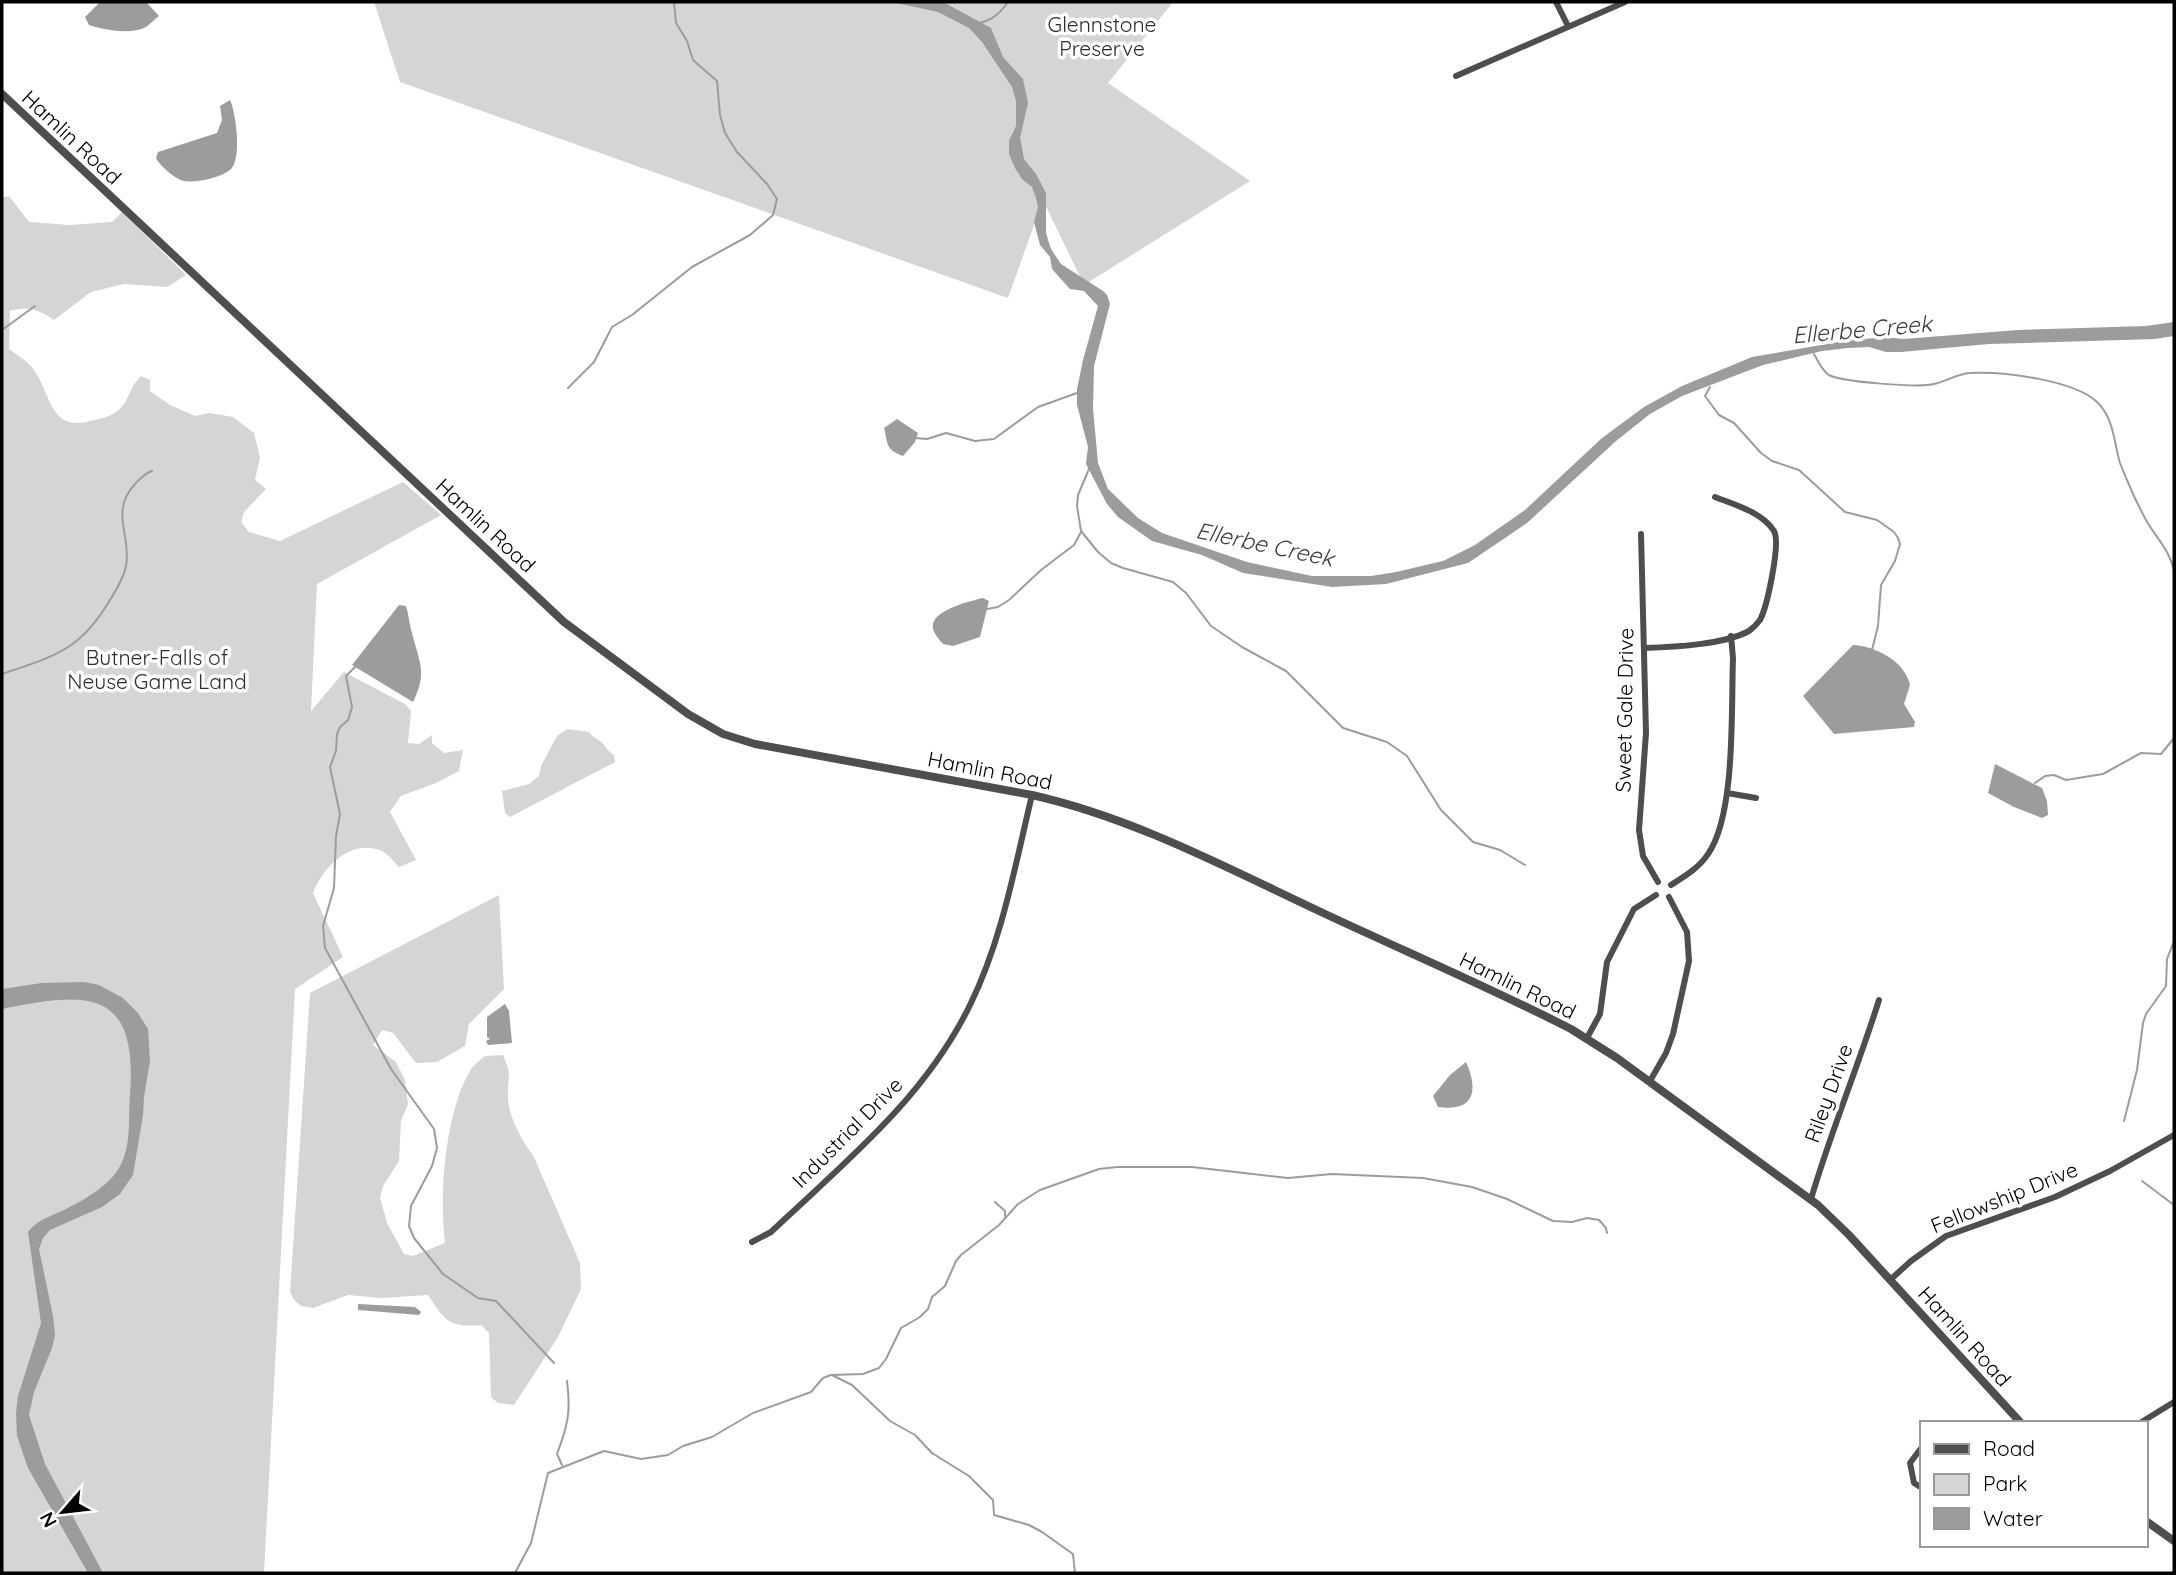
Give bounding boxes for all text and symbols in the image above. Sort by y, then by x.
park label: Glennstone Preserve [1048,11,1156,61]
street label: Hamlin Road [17,84,127,190]
water label: Ellerbe Creek [1791,308,1935,350]
street label: Hamlin Road [431,472,541,578]
water label: Ellerbe Creek [1193,515,1338,573]
street label: Sweet Gale Drive [1610,628,1638,792]
park label: Butner-Falls of Neuse Game Land [67,644,247,694]
street label: Hamlin Road [926,745,1054,795]
street label: Hamlin Road [1456,946,1580,1024]
street label: Riley Drive [1798,1040,1858,1146]
street label: Industrial Drive [786,1071,908,1193]
street label: Fellowship Drive [1927,1156,2081,1238]
street label: Hamlin Road [1913,1280,2017,1392]
legend [1920,1421,2148,1547]
text: Road [1983,1435,2035,1461]
text: Park [1983,1470,2027,1496]
north arrow [28,1477,98,1547]
text: Water [1983,1505,2043,1531]
text: N [34,1508,62,1532]

